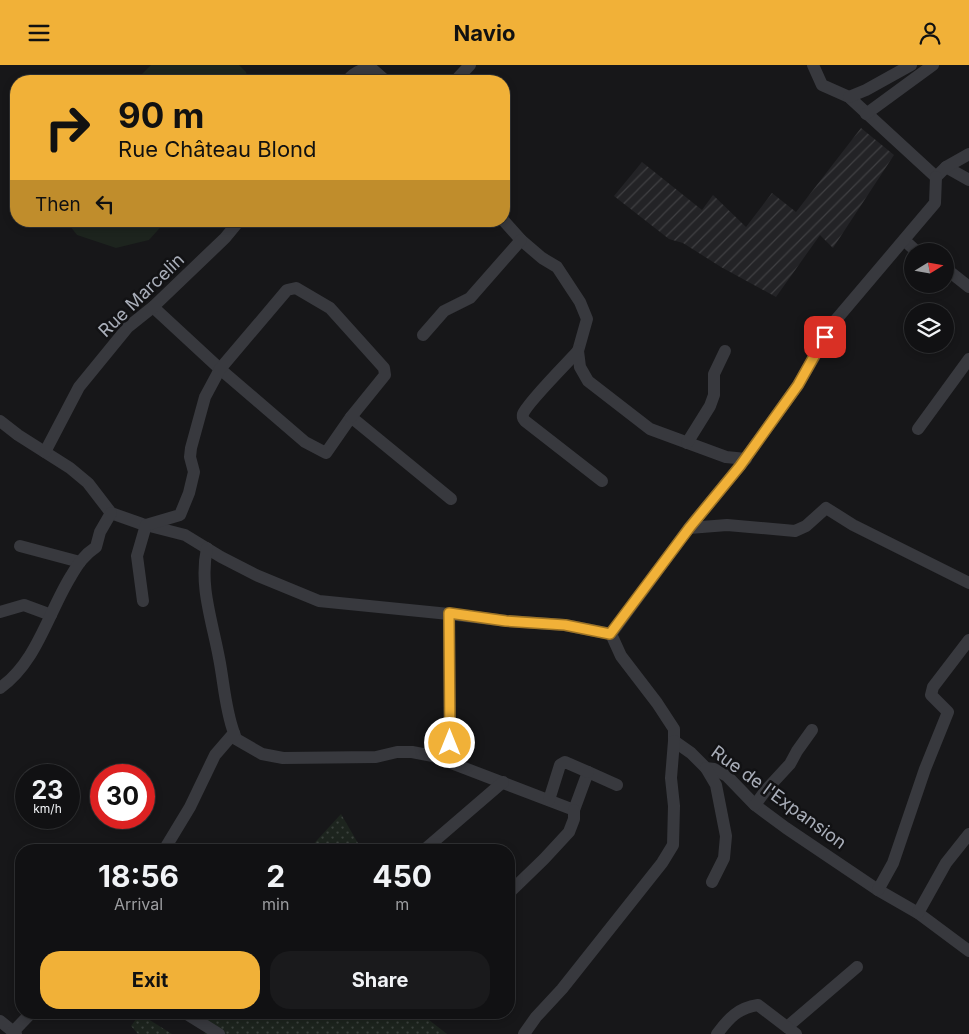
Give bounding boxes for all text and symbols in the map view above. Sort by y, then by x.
icon: menu [25,19,53,47]
icon: person [916,19,944,47]
text: Navio [454,20,515,46]
text: 90 m [118,94,205,136]
icon: right [35,95,100,160]
text: Rue Château Blond [118,136,317,162]
icon: left [91,190,119,218]
text: Then [35,193,81,216]
north arrow [904,243,954,293]
map controls [904,243,954,353]
street label: Rue Marcelin [94,249,188,341]
button: layers [904,303,954,353]
pin [804,316,846,358]
icon: arrive [811,323,839,351]
position arrow [423,716,475,768]
street label: Rue de l'Expansion [707,741,851,853]
speed limit sign: 30 [90,764,155,829]
text: 23 [32,775,63,805]
text: km/h [33,801,62,816]
text: 18:56 [98,858,179,894]
text: 2 [266,858,285,894]
text: 450 [372,858,432,894]
text: Arrival [114,894,163,914]
text: min [262,894,289,914]
text: m [395,894,409,914]
button: Exit [40,951,260,1009]
button: Share [270,951,490,1009]

